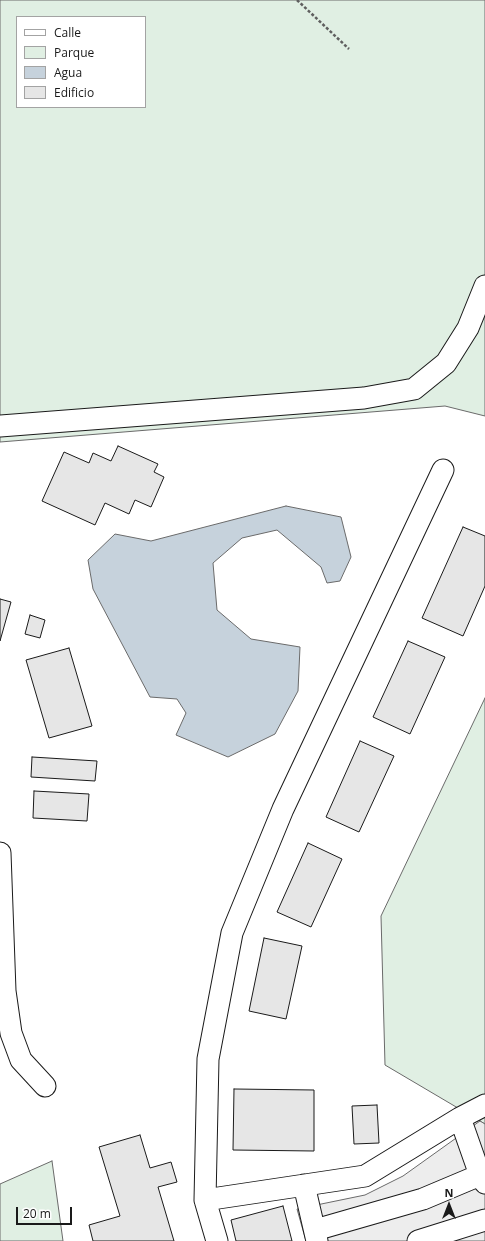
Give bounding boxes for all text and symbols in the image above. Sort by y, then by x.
legend [16,16,146,108]
text: Calle [54,24,81,41]
text: Parque [54,44,94,61]
text: Agua [54,64,82,81]
text: Edificio [54,84,94,101]
north arrow [429,1185,469,1225]
text: N [445,1185,453,1200]
scale bar [18,1199,74,1225]
text: 20 m [23,1205,51,1222]

